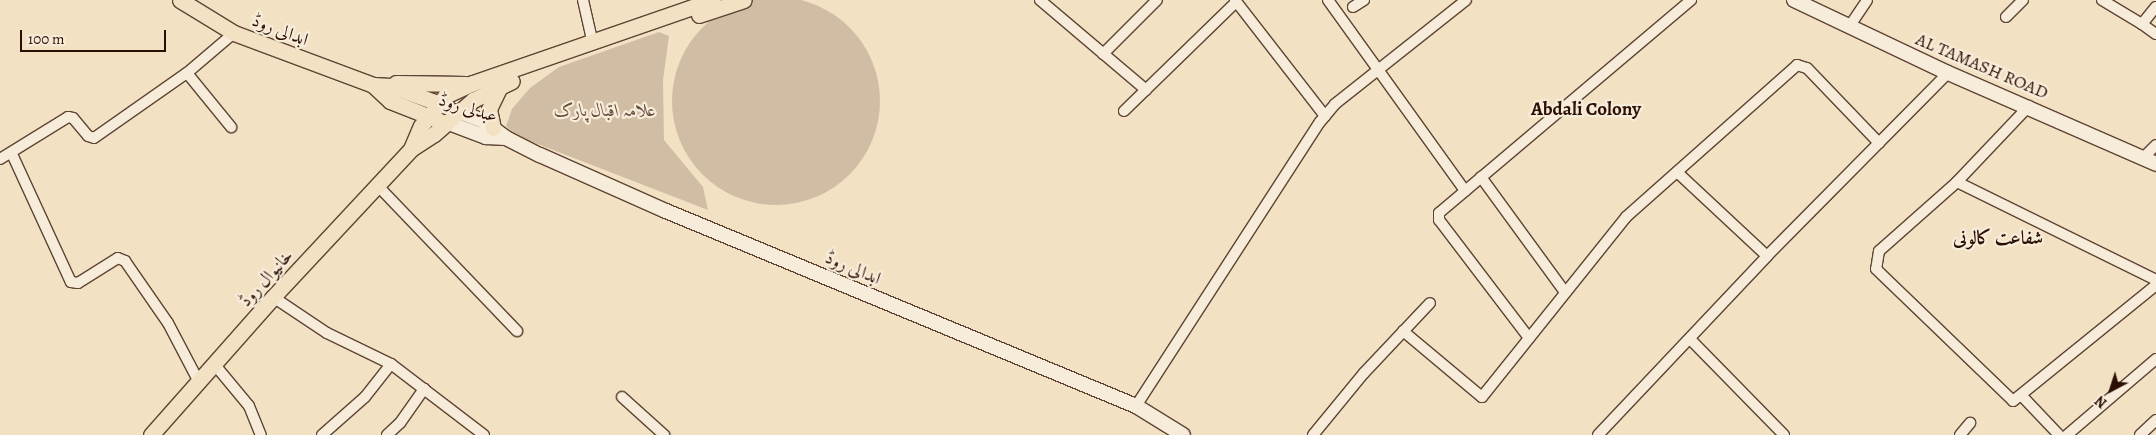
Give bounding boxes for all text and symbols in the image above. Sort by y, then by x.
street label: ابدالی روڈ [249,9,311,51]
scale bar [22,20,169,52]
street label: AL TAMASH ROAD [1913,28,2051,104]
text: 100 m [28,29,65,49]
street label: عبدلی روڈ [436,89,500,127]
park label: علامہ اقبال پارک [554,99,656,121]
district label: Abdali Colony [1531,99,1641,121]
district label: شفاعت کالونی [1953,228,2043,250]
street label: خانیوال روڈ [235,245,297,311]
street label: ابدالی روڈ [822,247,884,289]
north arrow [2086,365,2136,415]
text: N [2091,391,2111,412]

